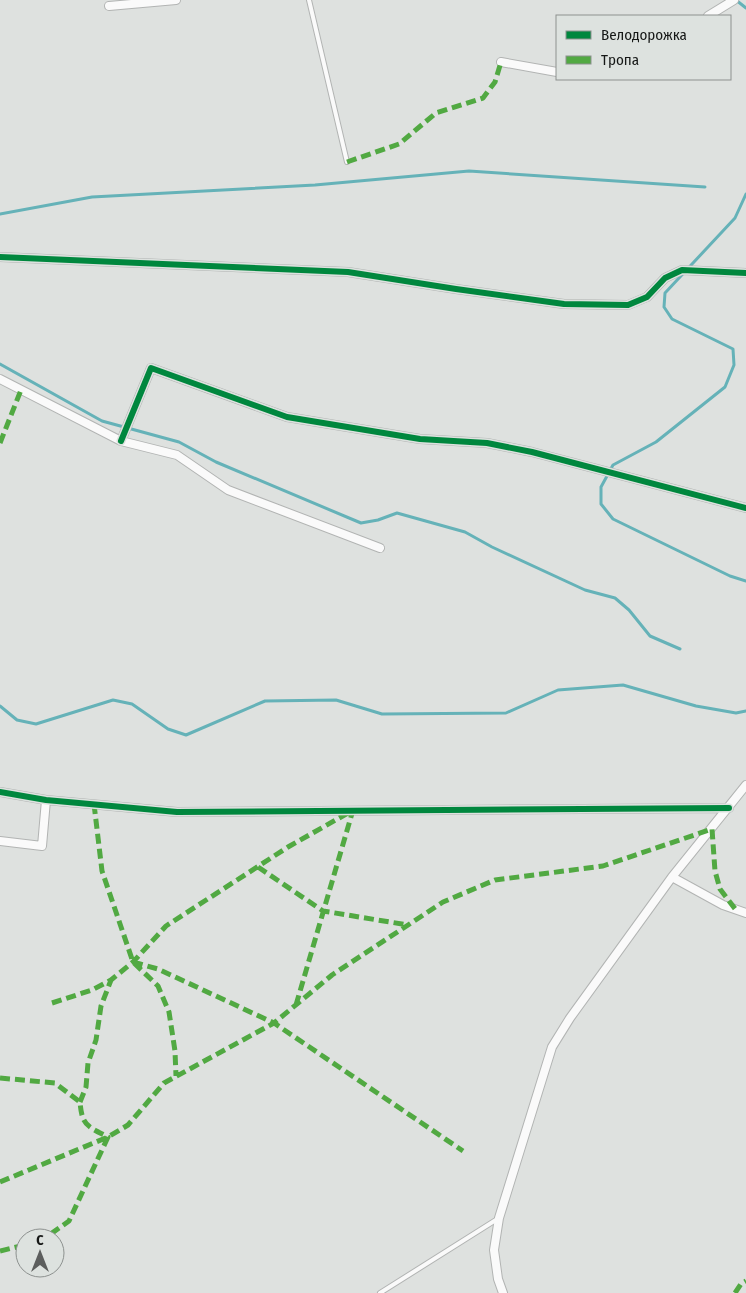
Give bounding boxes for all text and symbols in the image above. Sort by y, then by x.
legend [556,15,731,80]
text: Велодорожка [601,26,687,44]
text: Тропа [601,51,639,69]
north arrow [15,1228,65,1278]
text: С [36,1232,44,1249]

